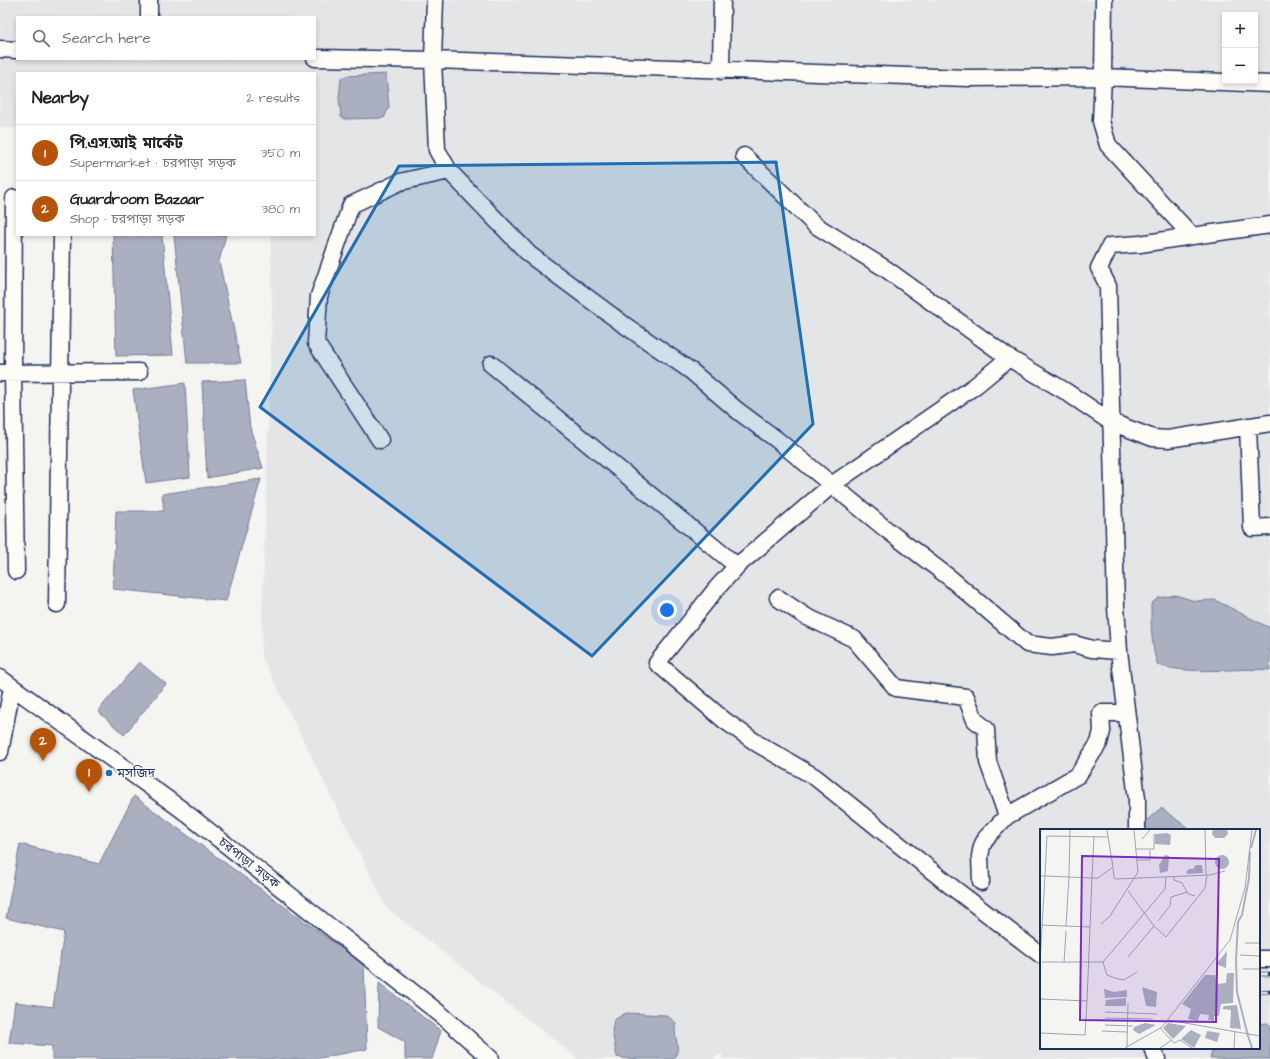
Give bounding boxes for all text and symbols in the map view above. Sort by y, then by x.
map controls [1222,12,1258,84]
button: + [1222,12,1258,48]
search box [16,16,316,60]
icon: search [30,27,52,49]
text: Search here [62,28,151,49]
button: − [1222,48,1258,84]
text: Nearby [32,86,89,110]
text: 2 results [246,89,300,107]
text: পি.এস.আই মার্কেট [70,133,183,154]
text: 1 [44,144,46,162]
text: 350 m [261,144,300,162]
text: Supermarket · চরপাড়া সড়ক [70,154,236,172]
text: Guardroom Bazaar [70,189,204,210]
text: 2 [41,200,49,218]
text: 380 m [261,200,300,218]
text: Shop · চরপাড়া সড়ক [70,210,185,228]
your location [657,600,677,620]
pin: 2 [30,728,56,761]
pin: 1 [76,759,102,792]
place label: মসজিদ [116,764,156,782]
marker: মসজিদ [104,768,114,778]
inset map [1040,829,1260,1049]
street label: চরপাড়া সড়ক [214,833,284,893]

